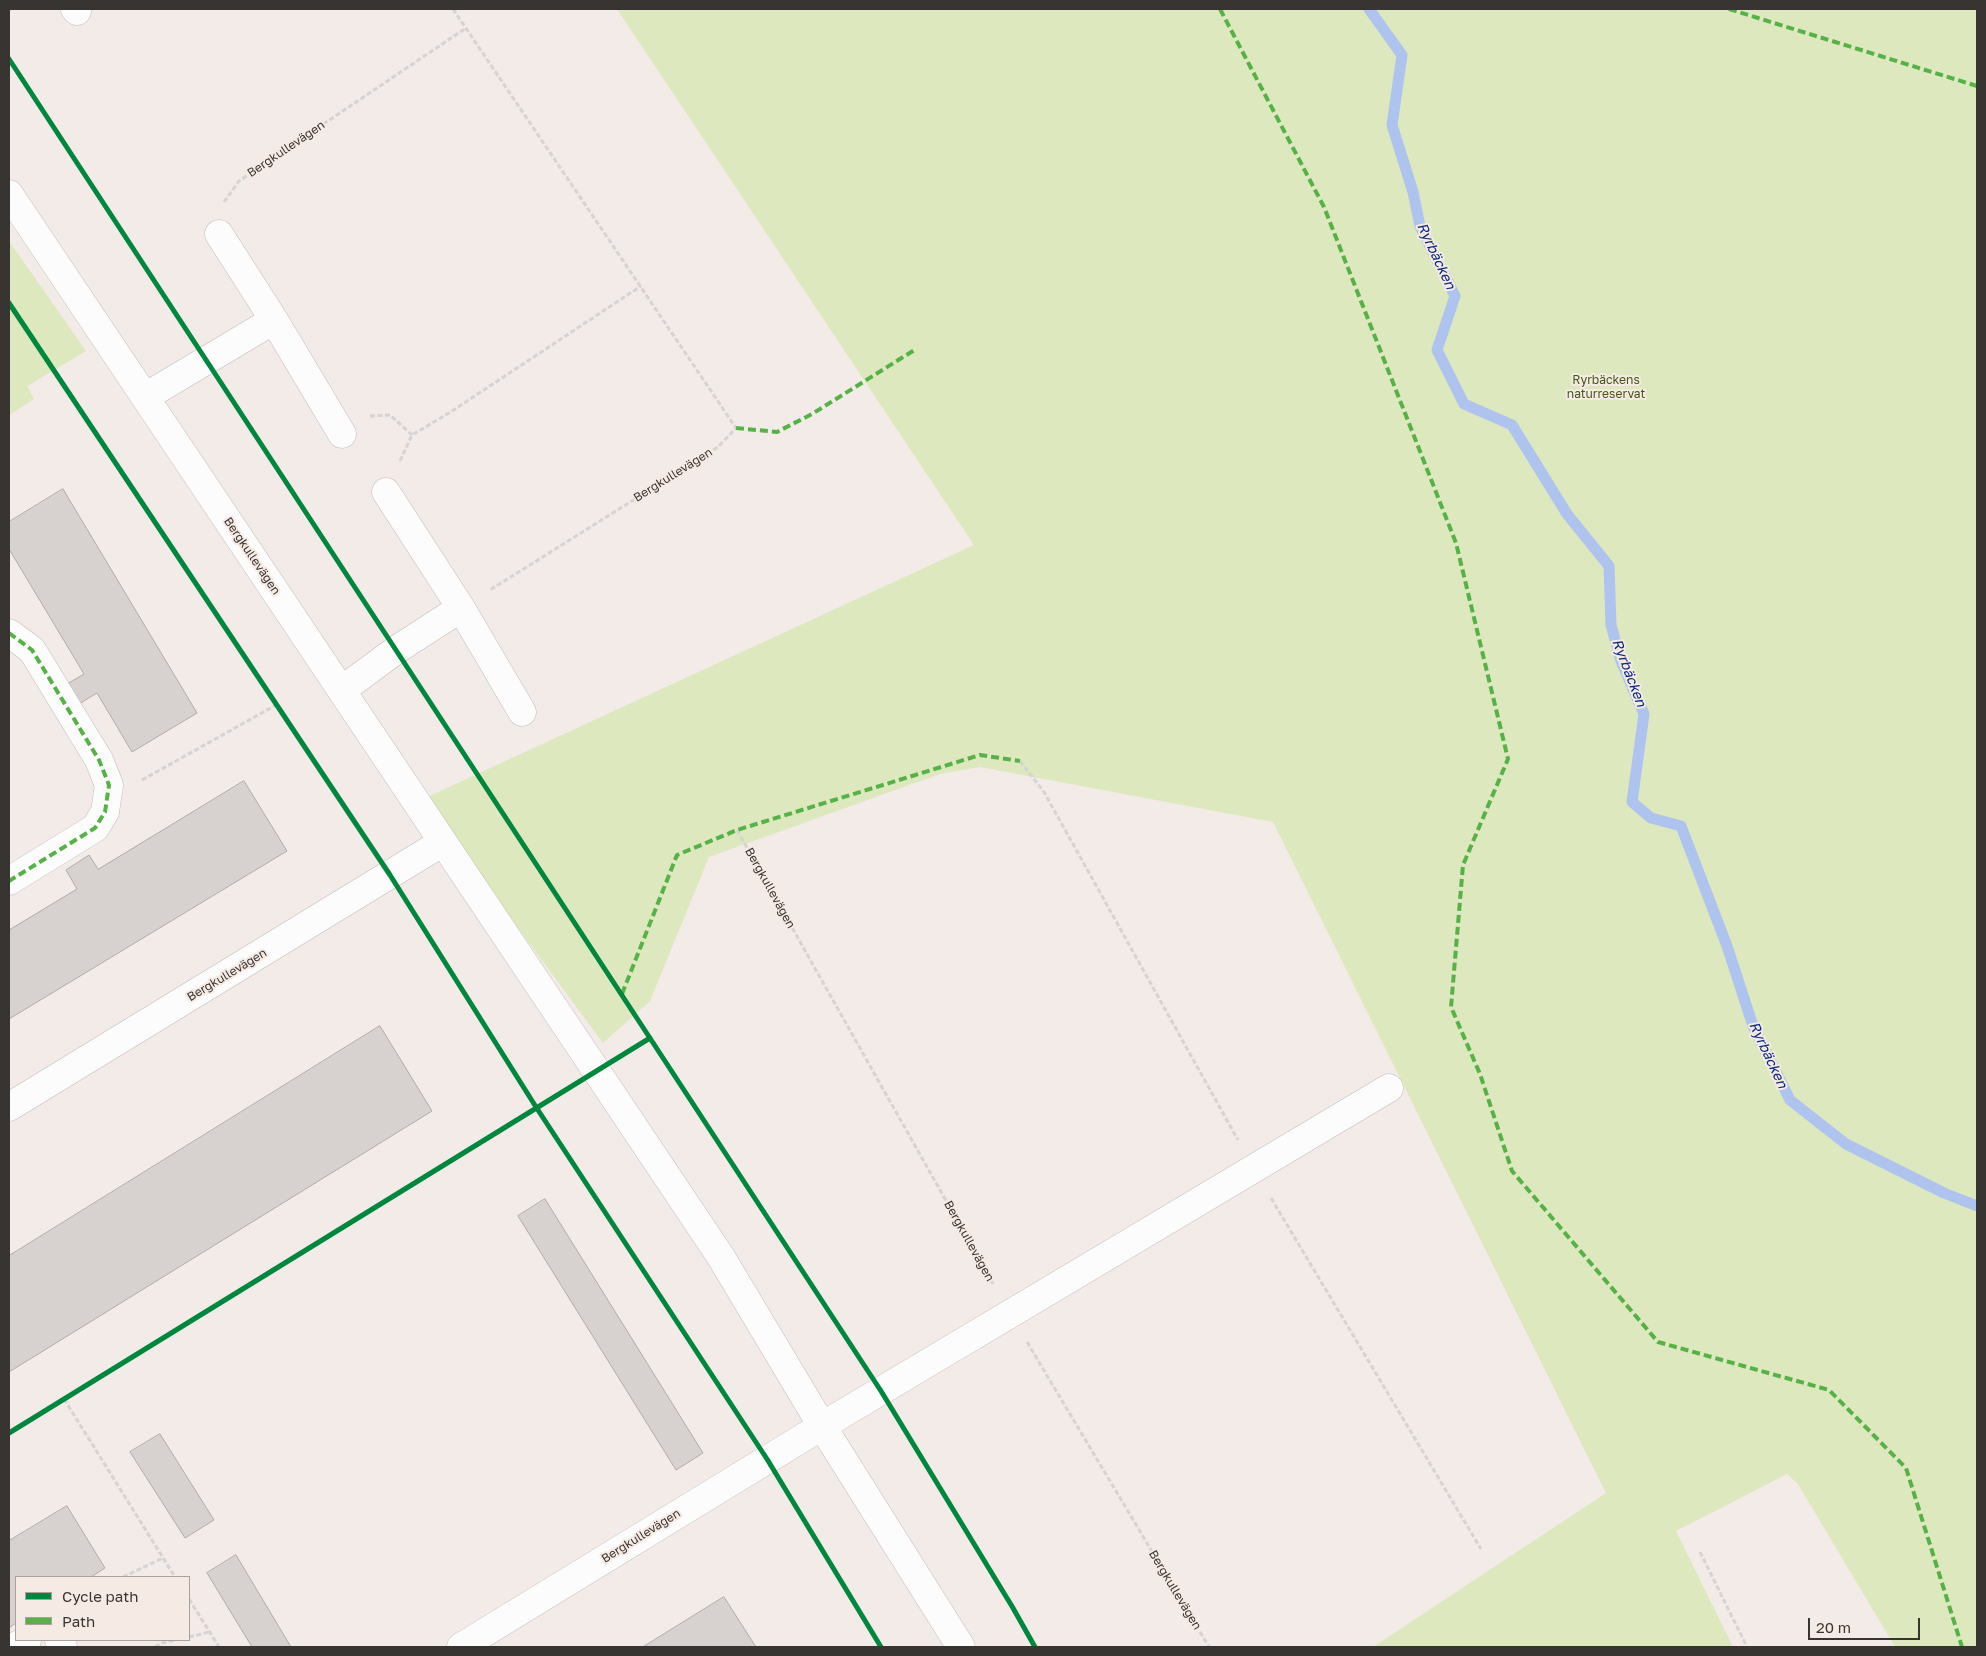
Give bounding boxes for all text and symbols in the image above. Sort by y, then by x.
street label: Bergkullevägen [245,118,327,180]
water label: Ryrbäcken [1413,220,1459,292]
park label: Ryrbäckens naturreservat [1567,373,1645,401]
street label: Bergkullevägen [631,445,715,505]
street label: Bergkullevägen [221,515,283,597]
water label: Ryrbäcken [1608,637,1650,709]
street label: Bergkullevägen [742,845,798,931]
street label: Bergkullevägen [185,946,269,1004]
water label: Ryrbäcken [1745,1019,1791,1091]
street label: Bergkullevägen [941,1198,997,1284]
street label: Bergkullevägen [599,1506,683,1566]
street label: Bergkullevägen [1146,1548,1204,1632]
legend [15,1576,190,1641]
text: Cycle path [62,1587,138,1605]
scale bar [1811,1608,1924,1640]
text: Path [62,1612,95,1630]
text: 20 m [1816,1618,1851,1636]

